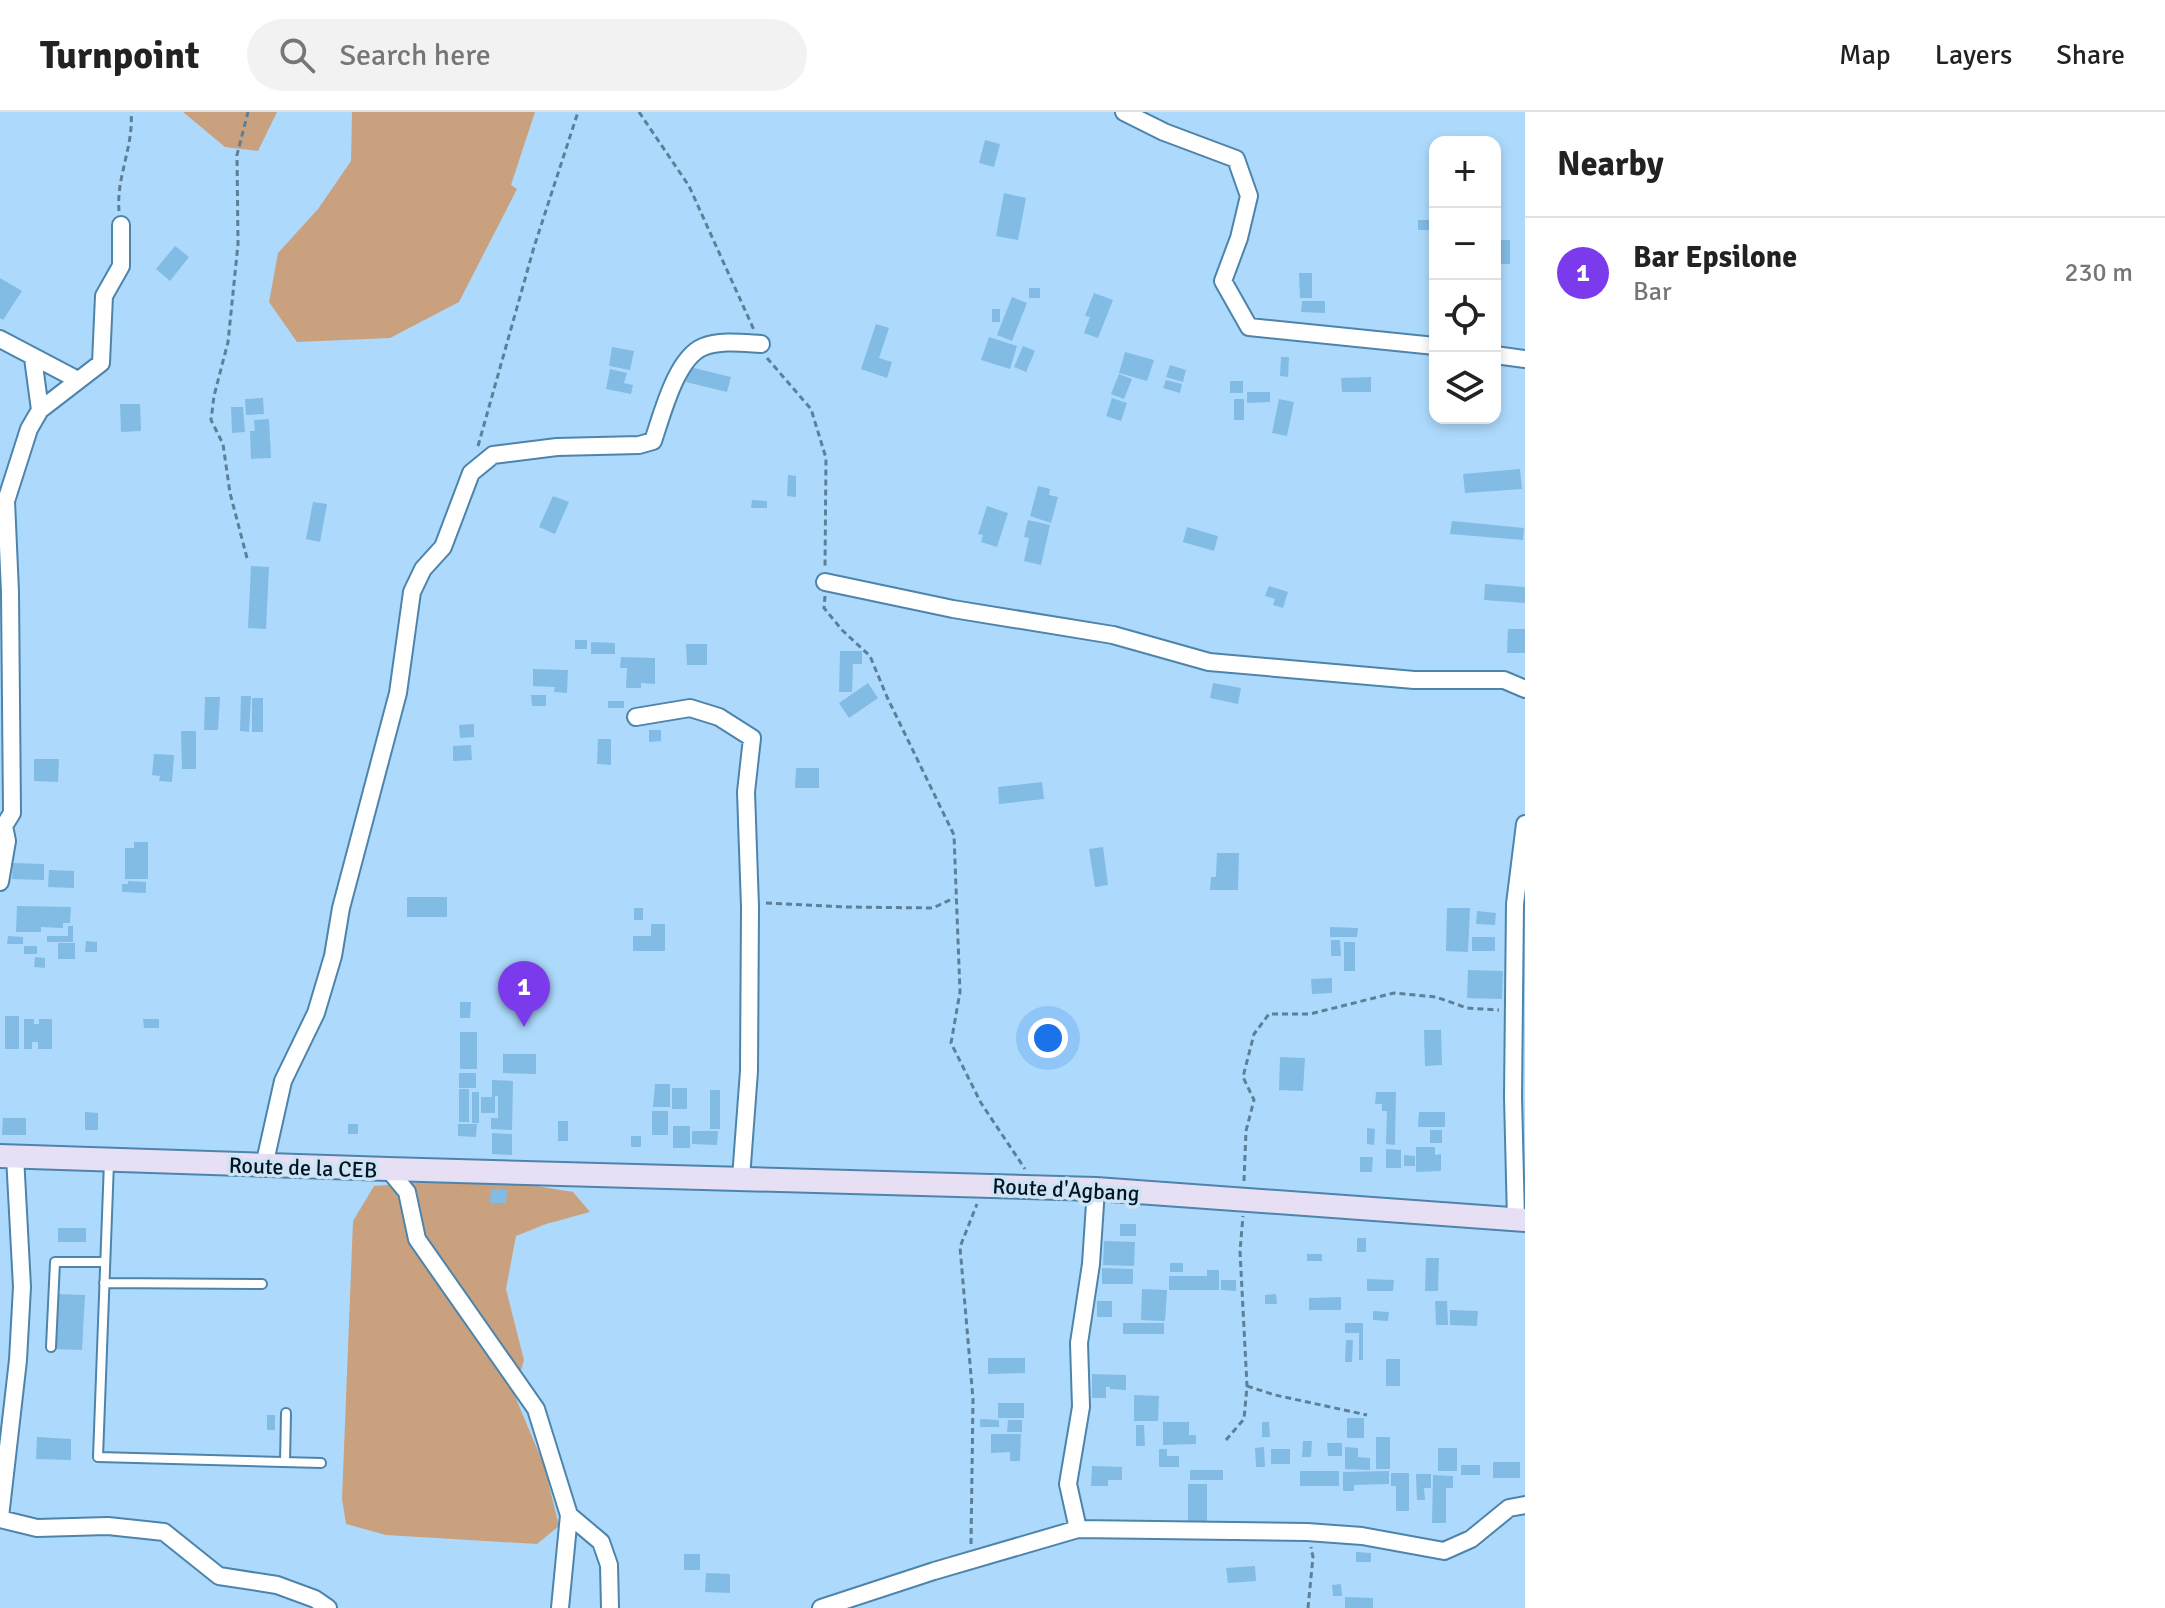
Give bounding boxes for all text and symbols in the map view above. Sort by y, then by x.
search box [247,19,807,91]
text: Turnpoint [40,32,199,79]
icon: search [275,33,319,77]
text: Search here [339,37,491,74]
text: Map [1839,38,1891,72]
text: Layers [1935,38,2012,72]
text: Share [2056,38,2125,72]
map controls [1429,136,1501,424]
button: + [1429,136,1501,208]
text: Nearby [1557,143,1664,185]
button: − [1429,208,1501,280]
text: Bar Epsilone [1633,239,1797,276]
text: 1 [1576,257,1590,289]
text: 230 m [2064,257,2133,289]
text: Bar [1633,276,1671,308]
button: locate [1429,280,1501,352]
button: layers [1429,352,1501,424]
pin: 1 [498,961,550,1027]
your location [1028,1018,1068,1058]
street label: Route de la CEB [228,1151,378,1184]
street label: Route d'Agbang [992,1172,1140,1207]

